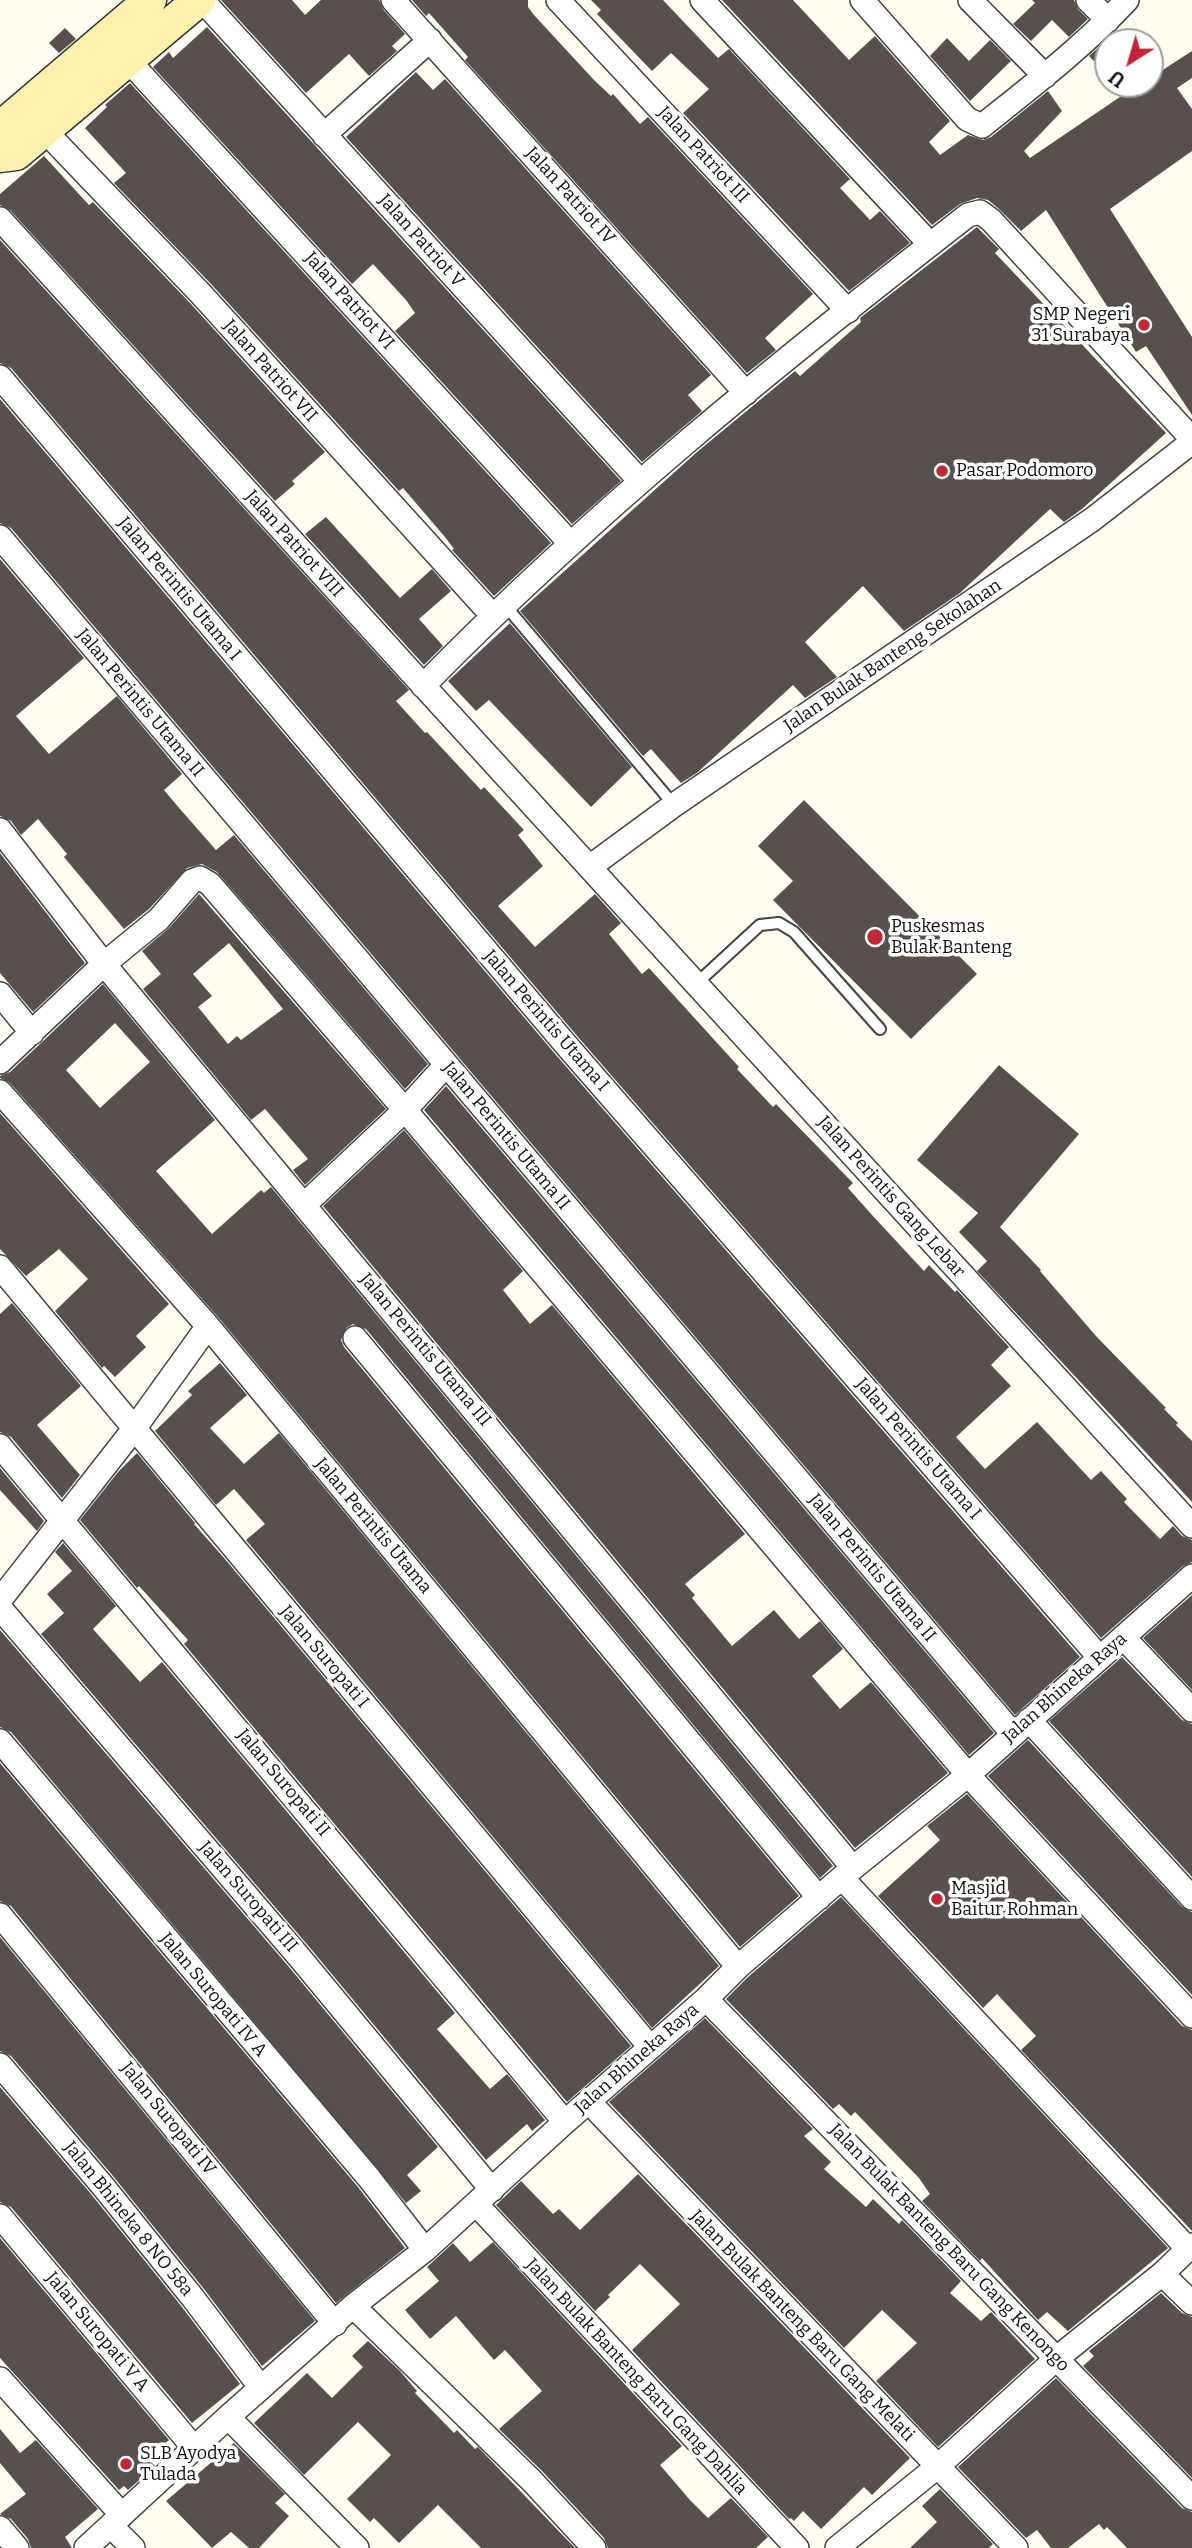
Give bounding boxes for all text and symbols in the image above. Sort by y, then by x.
north arrow [1094,28,1164,98]
text: U [1105,65,1130,92]
street label: Jalan Patriot III [653,102,753,208]
street label: Jalan Patriot IV [521,143,619,249]
street label: Jalan Patriot V [374,190,468,292]
street label: Jalan Patriot VI [300,248,398,354]
place label: SMP Negeri 31 Surabaya [1031,304,1130,346]
street label: Jalan Patriot VII [218,315,322,427]
marker: SMP Negeri 31 Surabaya [1136,317,1152,333]
place label: Pasar Podomoro [956,460,1093,482]
marker: Pasar Podomoro [934,463,950,479]
street label: Jalan Patriot VIII [240,486,348,602]
street label: Jalan Perintis Utama I [113,513,245,665]
street label: Jalan Bulak Banteng Sekolahan [780,575,1006,737]
street label: Jalan Perintis Utama II [72,625,208,781]
place label: Puskesmas Bulak Banteng [891,916,1012,958]
marker: Puskesmas Bulak Banteng [865,927,885,947]
street label: Jalan Perintis Utama I [479,946,613,1096]
street label: Jalan Perintis Utama II [438,1058,574,1214]
street label: Jalan Perintis Gang Lebar [813,1112,969,1282]
street label: Jalan Perintis Utama III [355,1269,495,1431]
street label: Jalan Perintis Utama I [851,1374,985,1524]
street label: Jalan Perintis Utama [310,1454,436,1598]
street label: Jalan Perintis Utama II [804,1490,940,1646]
street label: Jalan Suropati I [275,1601,373,1713]
street label: Jalan Bhineka Raya [999,1628,1131,1748]
street label: Jalan Suropati II [232,1725,334,1841]
street label: Jalan Suropati III [194,1837,302,1957]
place label: Masjid Baitur Rohman [951,1878,1078,1920]
marker: Masjid Baitur Rohman [929,1891,945,1907]
street label: Jalan Suropati IV A [155,1928,271,2062]
street label: Jalan Bhineka Raya [571,1999,703,2119]
street label: Jalan Suropati IV [116,2058,220,2180]
street label: Jalan Bulak Banteng Baru Gang Kenongo [824,2119,1074,2377]
street label: Jalan Bhineka 8 NO 58a [59,2137,197,2301]
street label: Jalan Bulak Banteng Baru Gang Melati [685,2206,919,2446]
street label: Jalan Bulak Banteng Baru Gang Dahlia [521,2254,751,2500]
street label: Jalan Suropati V A [41,2268,153,2396]
place label: SLB Ayodya Tulada [140,2443,236,2486]
marker: SLB Ayodya Tulada [118,2456,134,2472]

